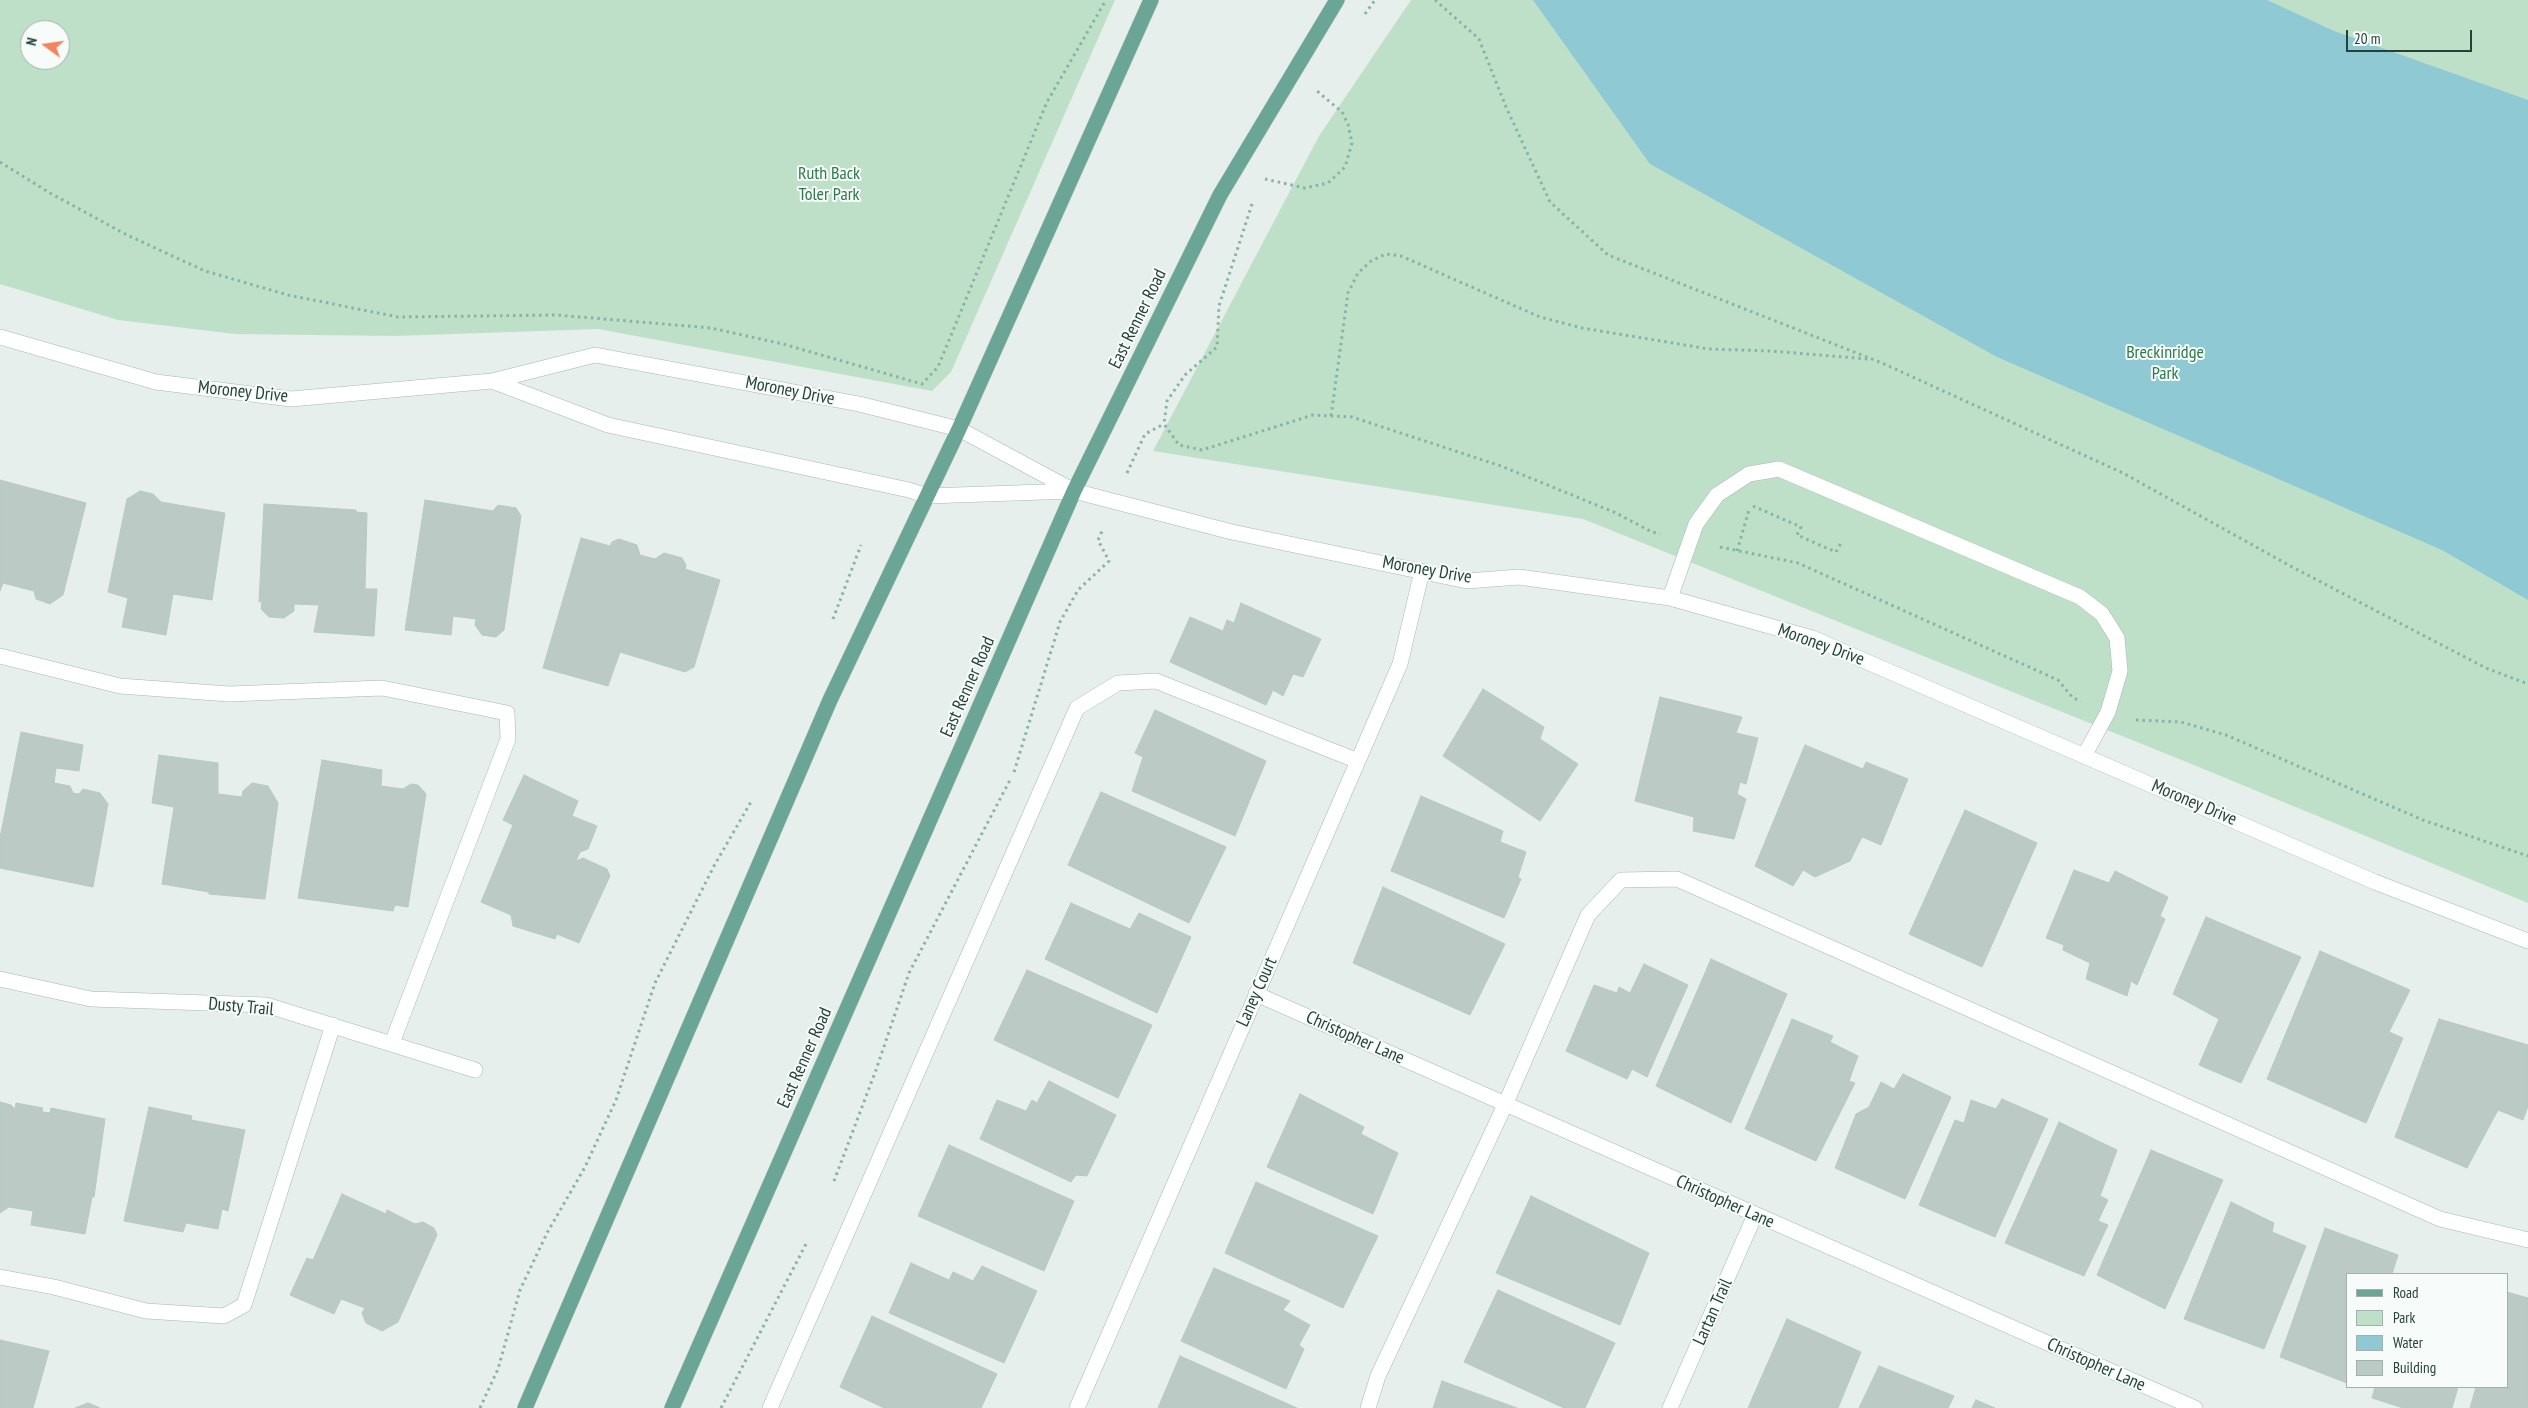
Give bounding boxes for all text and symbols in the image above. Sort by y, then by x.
north arrow [20,20,70,70]
scale bar [2348,20,2474,52]
text: 20 m [2354,29,2380,48]
text: N [22,36,41,47]
park label: Ruth Back Toler Park [798,163,860,205]
street label: East Renner Road [1105,266,1171,372]
park label: Breckinridge Park [2126,342,2204,384]
street label: Moroney Drive [744,372,836,410]
street label: Moroney Drive [197,377,289,407]
street label: Moroney Drive [1381,552,1473,588]
street label: Moroney Drive [1775,619,1867,671]
street label: East Renner Road [936,633,1000,741]
street label: Moroney Drive [2148,775,2240,831]
street label: Laney Court [1232,954,1282,1030]
street label: Dusty Trail [207,993,275,1021]
street label: East Renner Road [773,1004,837,1112]
street label: Christopher Lane [1302,1007,1408,1069]
street label: Christopher Lane [1672,1171,1778,1233]
legend [2346,1273,2508,1388]
street label: Lartan Trail [1689,1275,1737,1349]
text: Road [2393,1283,2419,1302]
text: Park [2393,1308,2415,1327]
text: Water [2393,1333,2423,1352]
street label: Christopher Lane [2043,1334,2149,1396]
text: Building [2393,1358,2436,1377]

